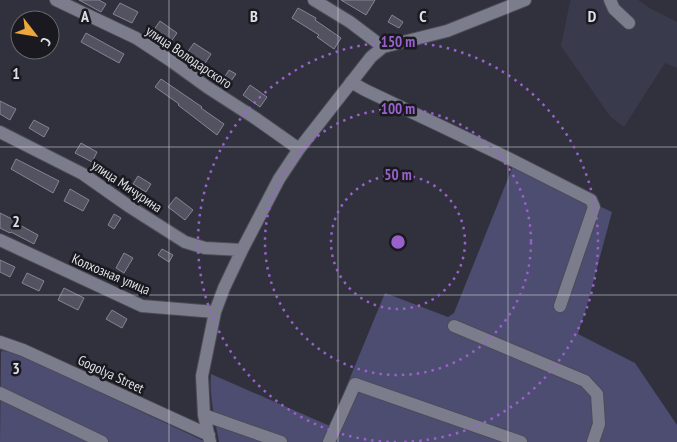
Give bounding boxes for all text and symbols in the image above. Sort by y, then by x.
text: A [80,6,90,26]
text: B [250,6,258,26]
text: C [419,6,427,26]
text: D [588,6,597,26]
north arrow [10,10,60,60]
street label: улица Володарского [142,22,236,92]
text: 150 m [381,32,415,51]
text: С [36,34,56,50]
text: 1 [12,63,20,83]
text: 100 m [381,99,415,118]
street label: улица Мичурина [88,156,166,216]
text: 50 m [384,165,412,184]
text: 2 [12,211,20,231]
centre of rings [389,233,407,251]
street label: Колхозная улица [69,249,153,299]
street label: Gogolya Street [75,351,147,397]
text: 3 [12,358,20,378]

